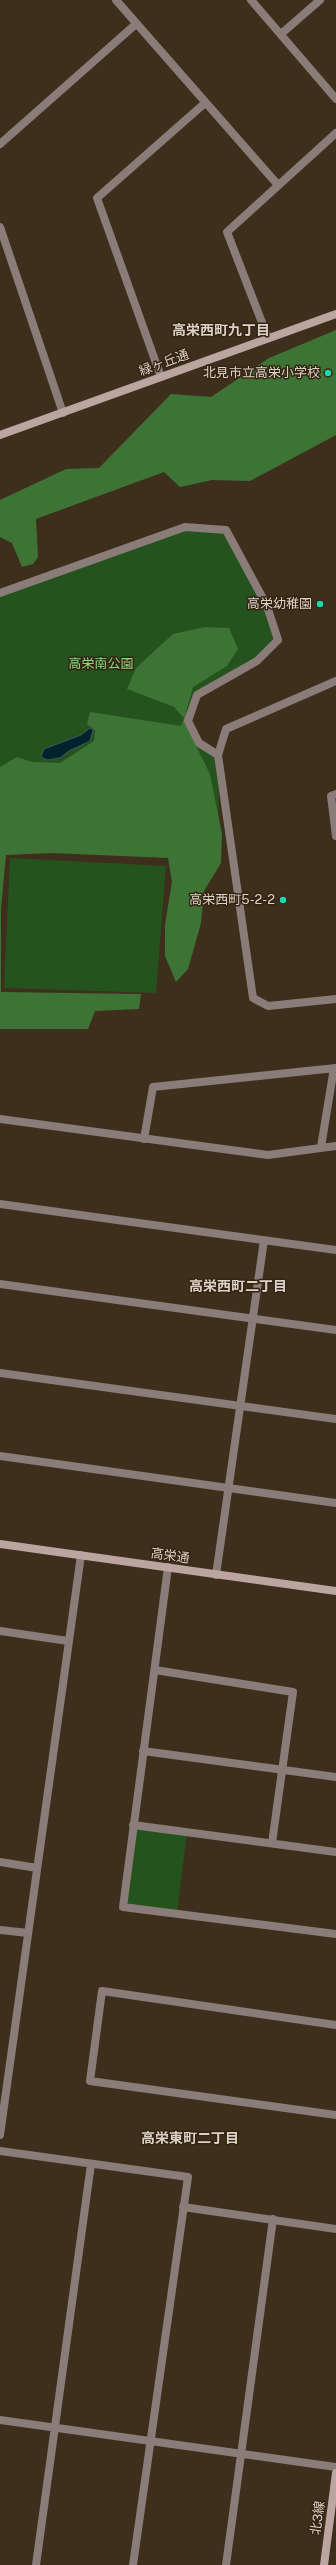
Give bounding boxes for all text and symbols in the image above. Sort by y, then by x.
district label: 高栄西町九丁目 [172,323,270,339]
street label: 緑ヶ丘通 [137,347,191,379]
place label: 北見市立高栄小学校 [203,365,320,381]
marker: 北見市立高栄小学校 [323,368,333,378]
place label: 高栄幼稚園 [247,596,312,612]
marker: 高栄幼稚園 [315,599,325,609]
park label: 高栄南公園 [69,656,133,672]
place label: 高栄西町5-2-2 [189,892,275,908]
marker: 高栄西町5-2-2 [278,895,288,905]
district label: 高栄西町二丁目 [189,1279,287,1295]
street label: 高栄通 [150,1546,190,1566]
district label: 高栄東町二丁目 [141,2131,239,2147]
street label: 北3線 [308,2500,328,2536]

